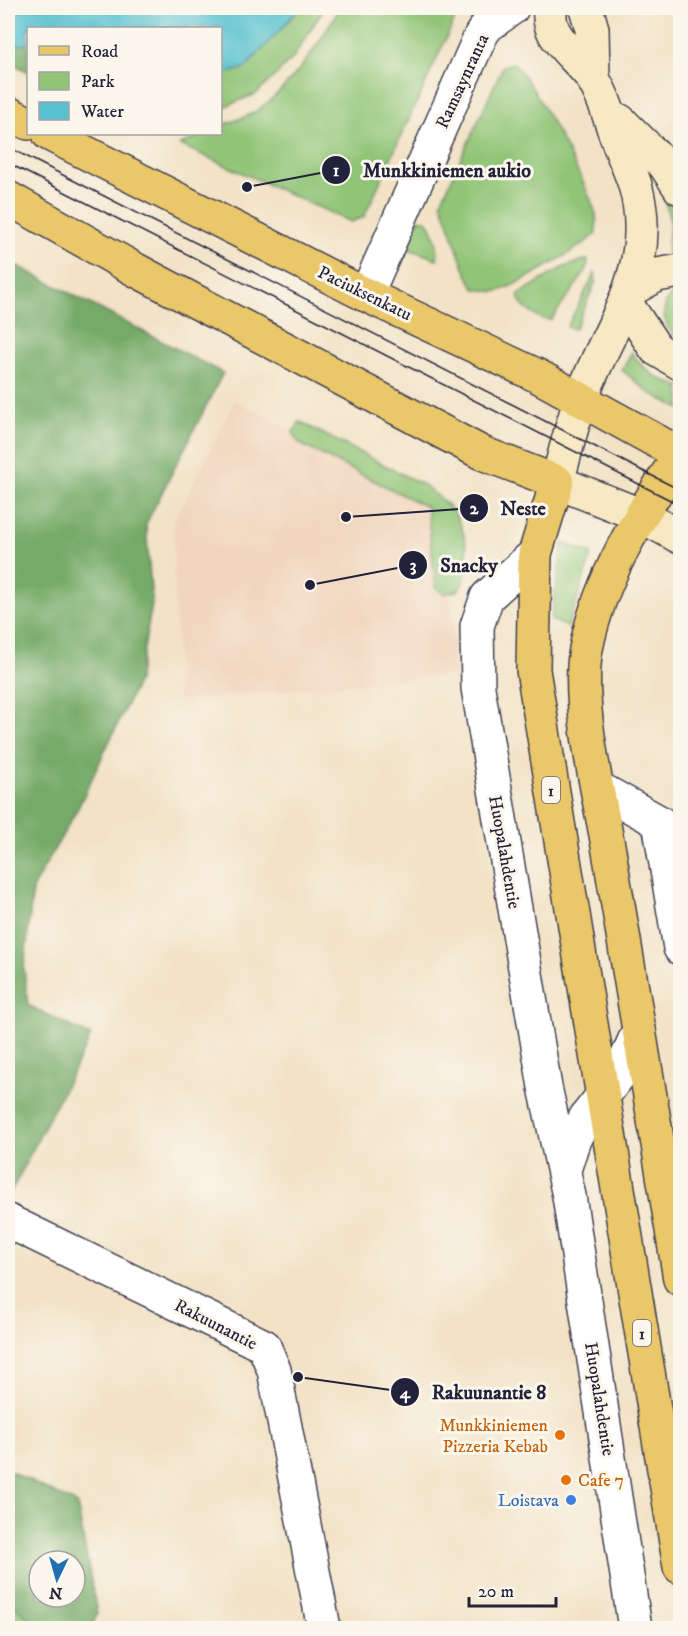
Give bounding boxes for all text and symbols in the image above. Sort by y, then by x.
legend [27,27,222,135]
street label: Ramsaynranta [431,30,495,132]
text: Road [81,41,118,63]
text: Park [81,71,115,93]
text: Water [80,101,124,123]
callout: Munkkiniemen aukio [321,151,543,189]
text: Munkkiniemen aukio [363,159,531,184]
text: 1 [333,160,340,182]
street label: Paciuksenkatu [314,262,415,326]
callout: Neste [459,489,558,527]
text: Neste [500,497,547,522]
text: 2 [470,498,480,520]
callout: Snacky [398,546,510,584]
text: Snacky [440,554,498,579]
text: 3 [410,555,417,577]
road number: 1 [542,777,560,803]
street label: Huopalahdentie [483,794,525,911]
street label: Rakuunantie [170,1295,261,1355]
road number: 1 [633,1320,651,1346]
street label: Huopalahdentie [579,1341,619,1458]
callout: Rakuunantie 8 [390,1373,559,1411]
text: Rakuunantie 8 [432,1381,546,1406]
text: 4 [399,1382,411,1404]
place label: Munkkiniemen Pizzeria Kebab [439,1415,549,1458]
marker: Munkkiniemen Pizzeria Kebab [553,1428,567,1442]
place label: Cafe 7 [578,1470,624,1492]
marker: Cafe 7 [559,1473,573,1487]
place label: Loistava [498,1490,559,1512]
marker: Loistava [564,1493,578,1507]
north arrow [27,1549,87,1609]
scale bar [469,1570,556,1608]
text: 20 m [478,1581,514,1603]
text: N [48,1582,63,1603]

